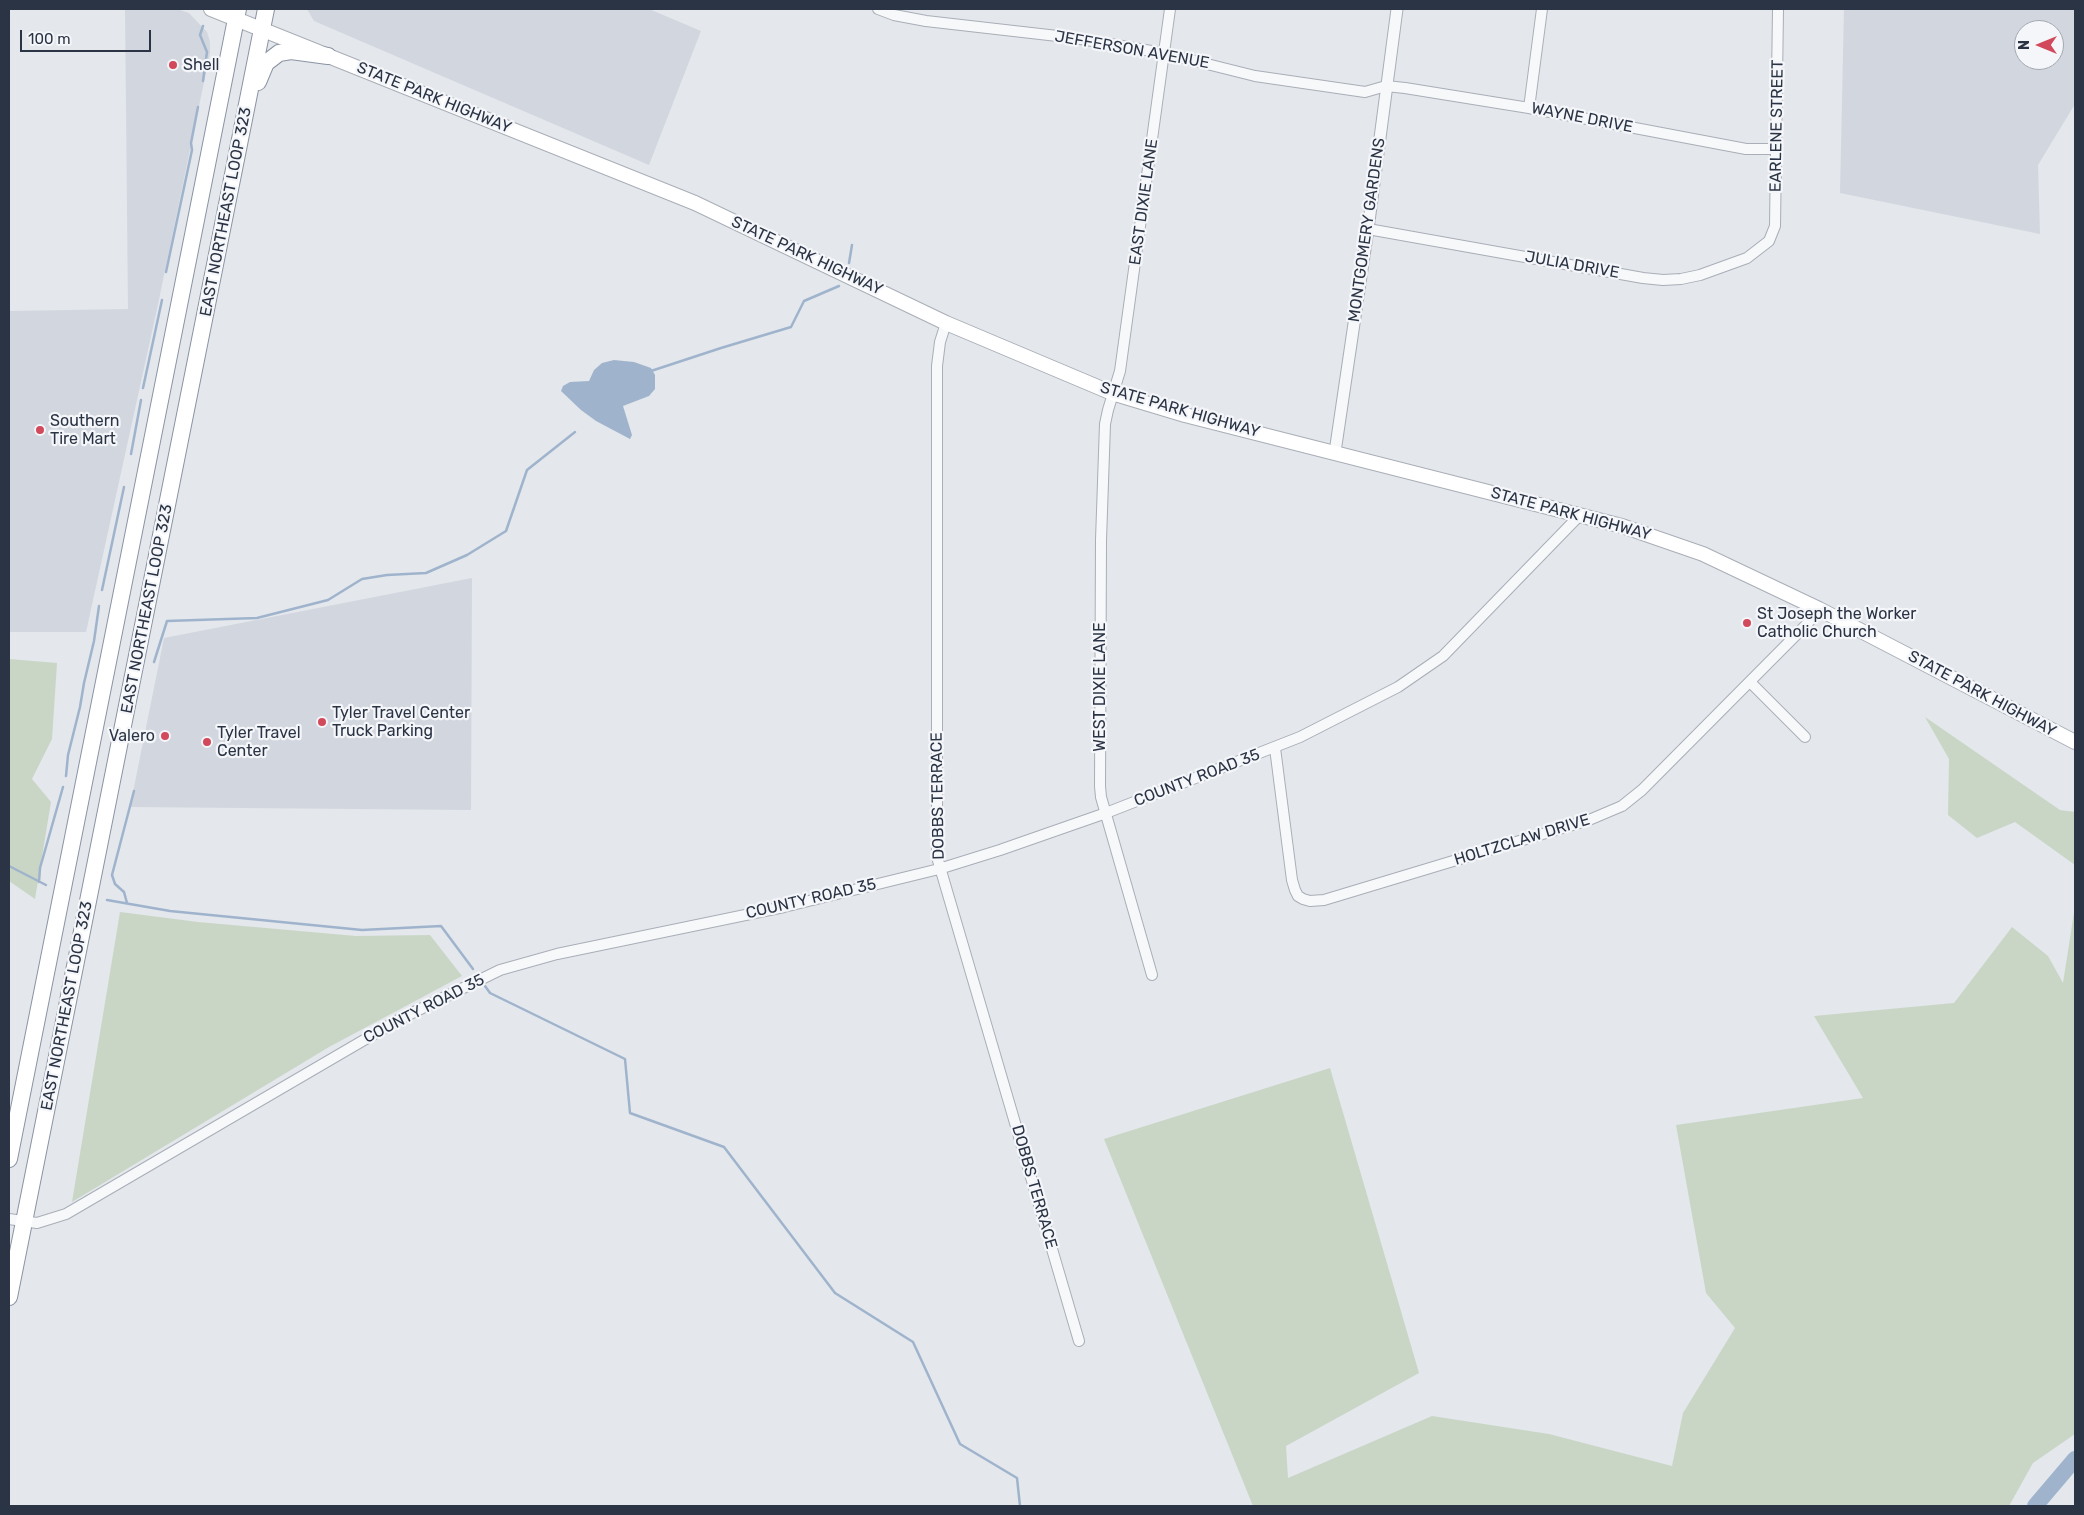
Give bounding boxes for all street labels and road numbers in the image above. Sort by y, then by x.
street label: JEFFERSON AVENUE [1053,27,1211,73]
street label: STATE PARK HIGHWAY [354,58,514,138]
street label: EARLENE STREET [1766,60,1788,192]
street label: WAYNE DRIVE [1530,99,1634,137]
street label: EAST NORTHEAST LOOP 323 [196,106,256,318]
street label: MONTGOMERY GARDENS [1345,137,1389,323]
street label: EAST DIXIE LANE [1126,138,1162,266]
street label: STATE PARK HIGHWAY [728,212,886,300]
street label: JULIA DRIVE [1523,247,1621,283]
street label: STATE PARK HIGHWAY [1098,378,1262,442]
street label: STATE PARK HIGHWAY [1489,483,1653,545]
street label: EAST NORTHEAST LOOP 323 [117,503,177,715]
street label: WEST DIXIE LANE [1090,622,1110,752]
street label: STATE PARK HIGHWAY [1905,647,2059,741]
street label: DOBBS TERRACE [927,732,949,860]
street label: COUNTY ROAD 35 [1131,745,1263,811]
street label: HOLTZCLAW DRIVE [1452,810,1592,870]
street label: COUNTY ROAD 35 [744,875,878,923]
street label: EAST NORTHEAST LOOP 323 [37,900,97,1112]
street label: COUNTY ROAD 35 [360,970,488,1048]
street label: DOBBS TERRACE [1007,1123,1061,1251]

